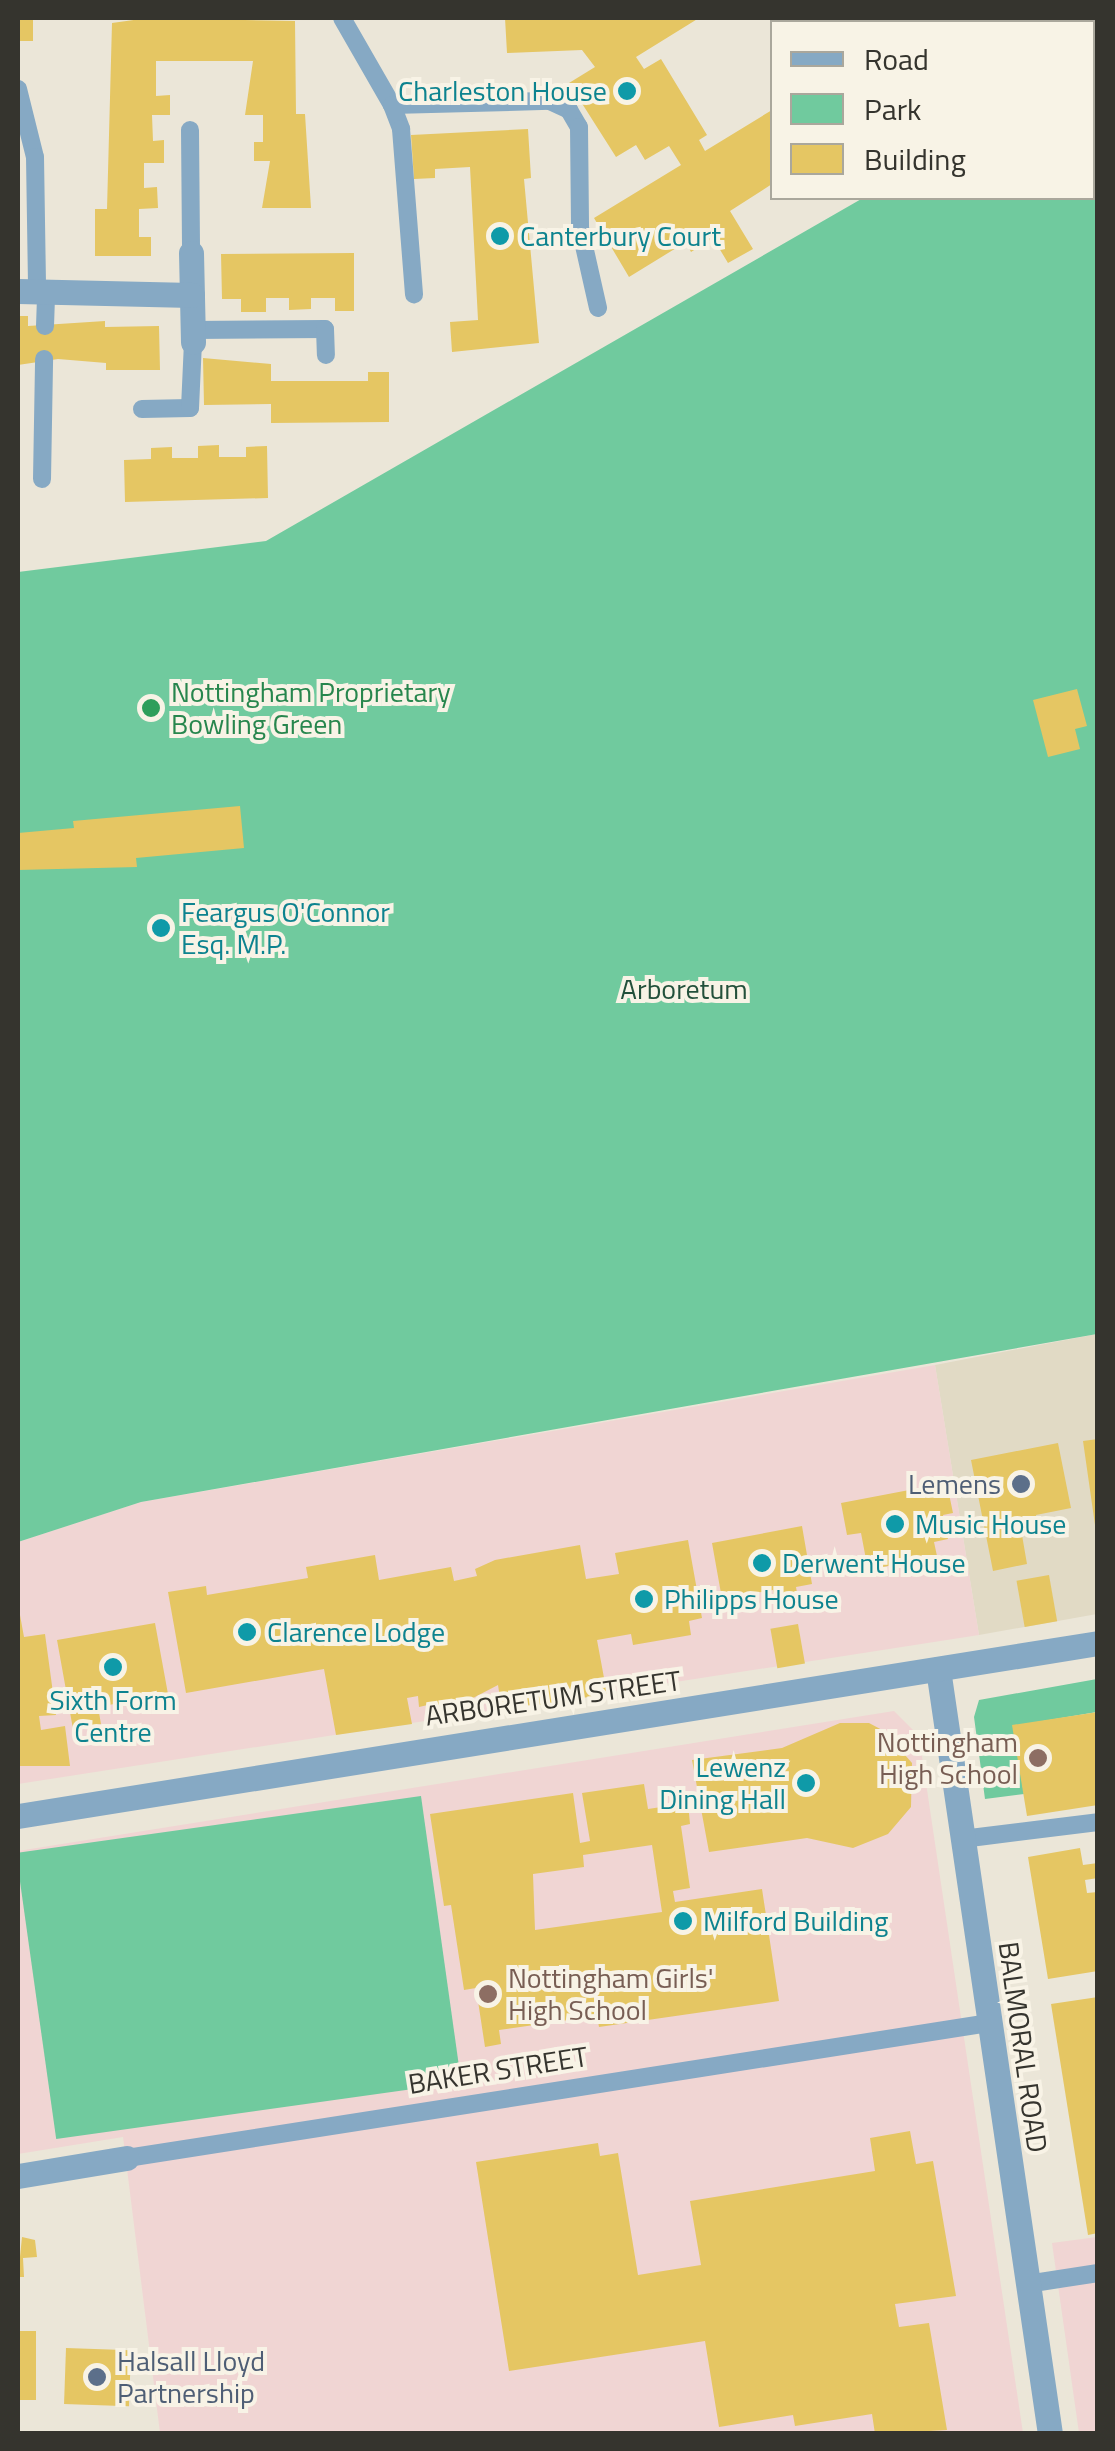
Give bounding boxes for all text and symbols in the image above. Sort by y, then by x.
legend [770,20,1095,200]
text: Road [864,36,929,82]
place label: Charleston House [398,74,607,108]
marker: Charleston House [616,80,638,102]
text: Park [864,86,921,132]
text: Building [864,136,966,182]
place label: Canterbury Court [520,219,721,253]
marker: Canterbury Court [489,225,511,247]
place label: Nottingham Proprietary Bowling Green [171,675,451,741]
marker: Nottingham Proprietary Bowling Green [140,697,162,719]
place label: Feargus O'Connor Esq. M.P. [181,895,390,961]
marker: Feargus O'Connor Esq. M.P. [150,917,172,939]
park label: Arboretum [620,972,748,1006]
place label: Lemens [908,1467,1001,1501]
marker: Lemens [1010,1473,1032,1495]
place label: Music House [915,1507,1066,1541]
marker: Music House [884,1513,906,1535]
place label: Derwent House [782,1546,966,1580]
marker: Derwent House [751,1552,773,1574]
place label: Philipps House [664,1582,839,1616]
marker: Philipps House [633,1588,655,1610]
place label: Clarence Lodge [267,1615,445,1649]
marker: Clarence Lodge [236,1621,258,1643]
marker: Sixth Form Centre [102,1656,124,1678]
street label: ARBORETUM STREET [423,1663,683,1733]
place label: Sixth Form Centre [49,1683,177,1749]
place label: Nottingham High School [877,1725,1018,1791]
marker: Nottingham High School [1027,1747,1049,1769]
place label: Lewenz Dining Hall [659,1750,786,1816]
marker: Lewenz Dining Hall [795,1772,817,1794]
place label: Milford Building [703,1904,888,1938]
marker: Milford Building [672,1910,694,1932]
street label: BALMORAL ROAD [992,1939,1054,2155]
place label: Nottingham Girls' High School [508,1961,714,2027]
marker: Nottingham Girls' High School [477,1983,499,2005]
street label: BAKER STREET [406,2039,590,2101]
place label: Halsall Lloyd Partnership [117,2344,265,2410]
marker: Halsall Lloyd Partnership [86,2366,108,2388]

